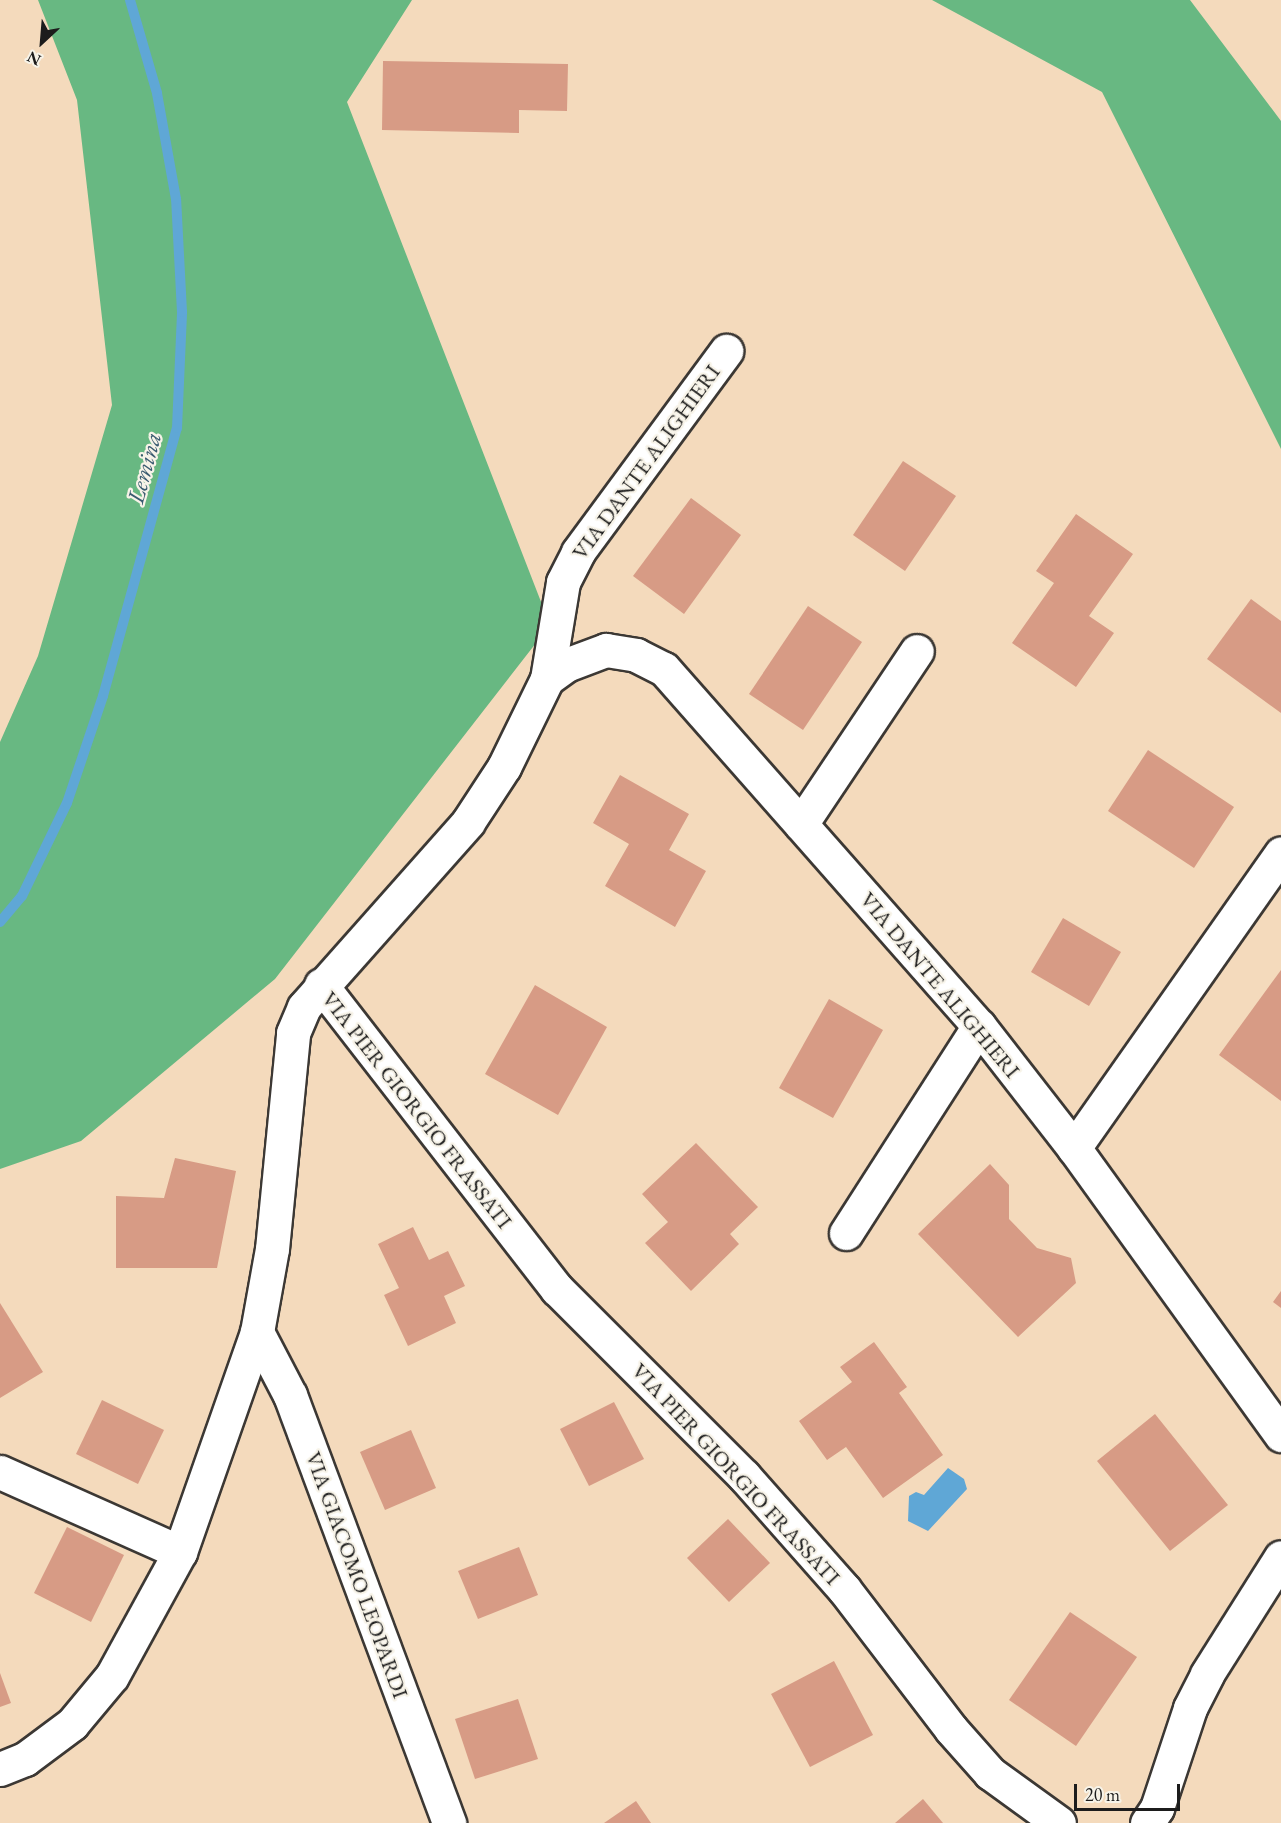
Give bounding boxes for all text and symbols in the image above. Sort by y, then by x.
north arrow [12,12,72,72]
text: N [23,46,44,71]
street label: VIA DANTE ALIGHIERI [566,359,726,565]
water label: Lemina [121,429,167,507]
street label: VIA DANTE ALIGHIERI [855,887,1025,1083]
street label: VIA PIER GIORGIO FRASSATI [316,986,518,1234]
street label: VIA PIER GIORGIO FRASSATI [626,1358,846,1590]
street label: VIA GIACOMO LEOPARDI [300,1448,414,1702]
scale bar [1077,1772,1184,1810]
text: 20 m [1085,1783,1120,1806]

